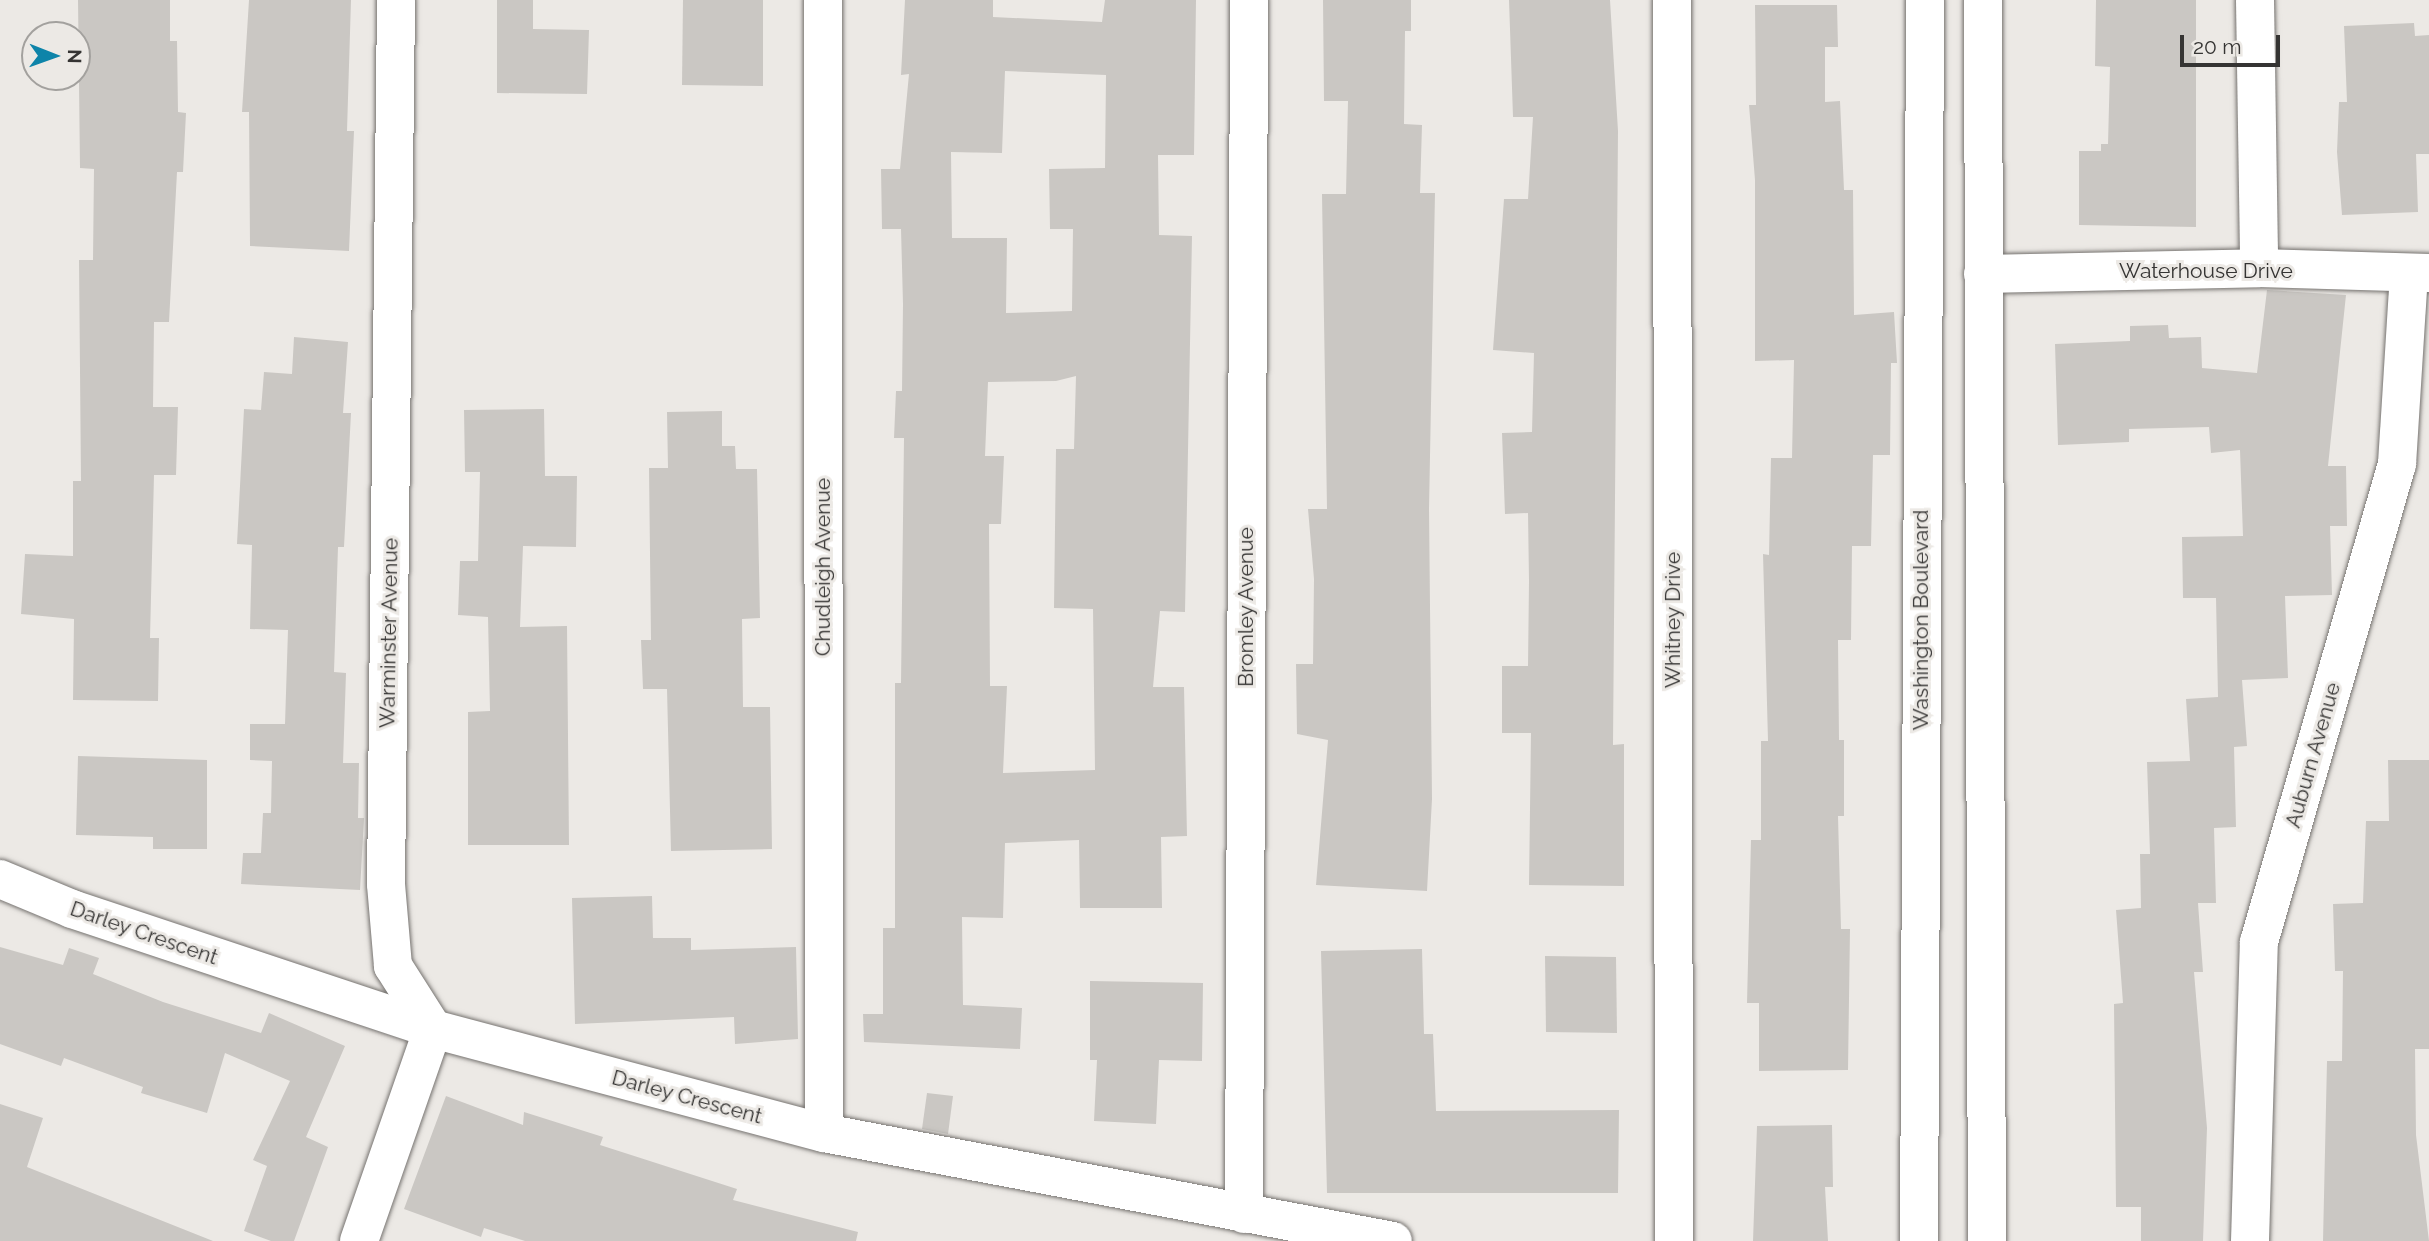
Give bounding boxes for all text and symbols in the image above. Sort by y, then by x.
north arrow [21,21,91,91]
scale bar [2184,21,2284,65]
text: 20 m [2193,34,2241,59]
text: N [64,49,86,64]
street label: Waterhouse Drive [2119,258,2293,284]
street label: Chudleigh Avenue [810,477,836,657]
street label: Washington Boulevard [1908,510,1934,730]
street label: Bromley Avenue [1233,527,1259,687]
street label: Warminster Avenue [375,537,403,729]
street label: Whitney Drive [1660,552,1686,688]
street label: Auburn Avenue [2280,679,2346,831]
street label: Darley Crescent [67,896,221,970]
street label: Darley Crescent [609,1065,765,1129]

